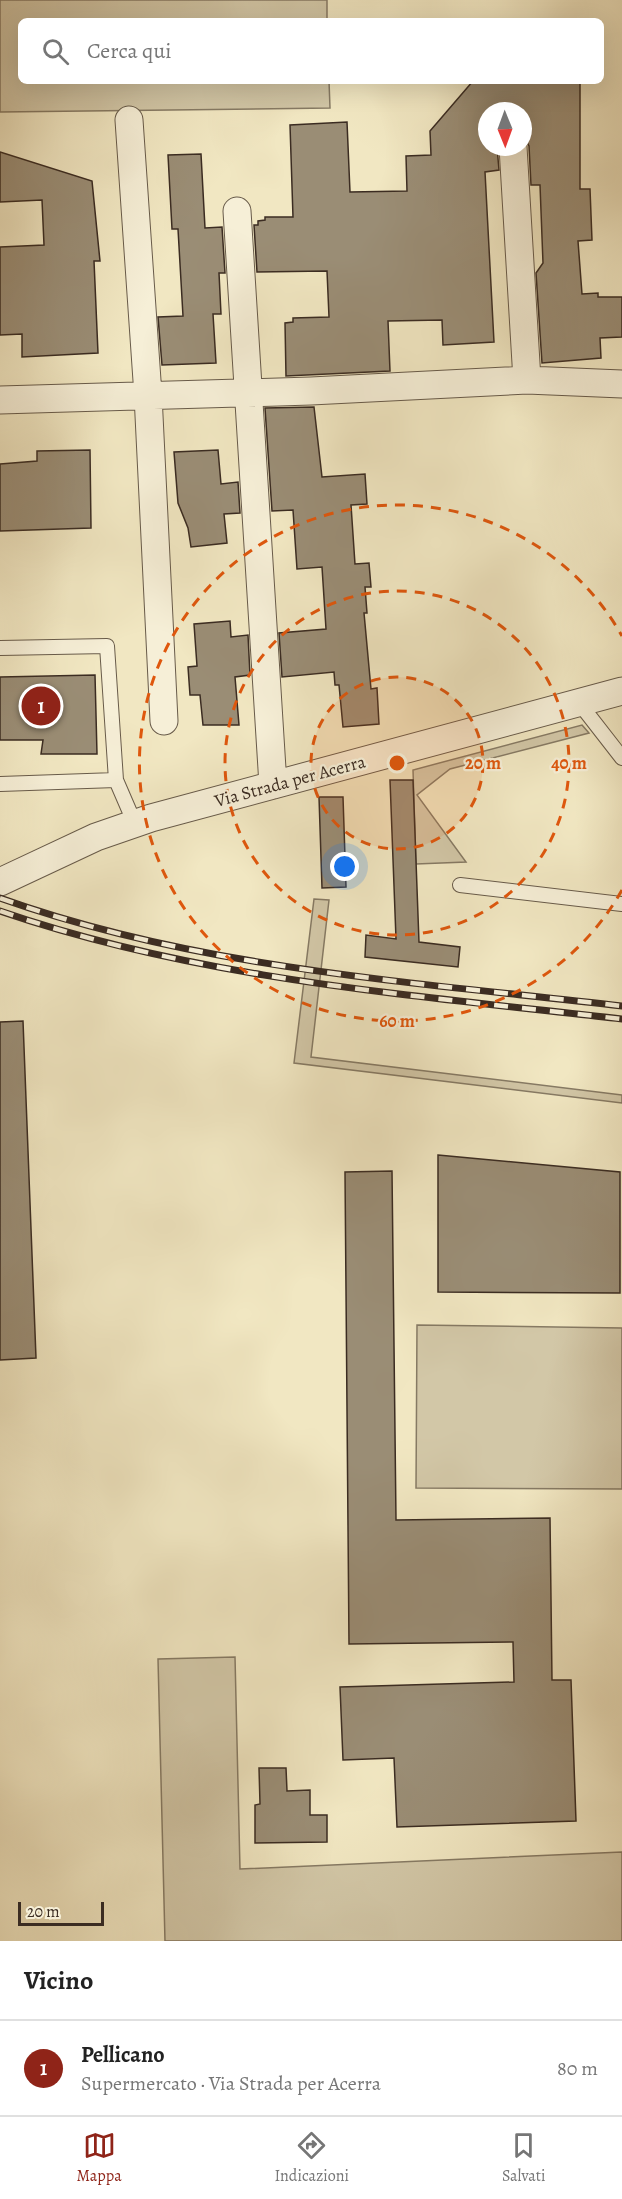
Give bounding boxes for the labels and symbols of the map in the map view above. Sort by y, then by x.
north arrow [478,102,532,156]
pin: 1 [22,684,60,728]
street label: Via Strada per Acerra [211,749,369,813]
text: 20 m [465,751,501,775]
text: 40 m [551,751,587,775]
centre of rings [387,753,407,773]
your location [330,852,359,881]
text: 60 m [379,1009,415,1033]
scale bar [18,1899,104,1926]

